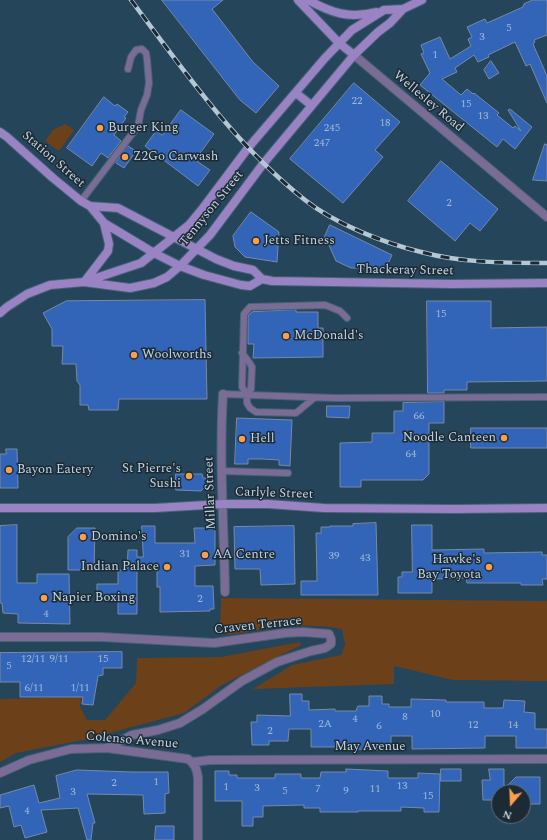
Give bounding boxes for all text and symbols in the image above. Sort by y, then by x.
house number: 5 [506,22,512,36]
house number: 3 [479,31,485,45]
house number: 1 [432,49,438,63]
street label: Wellesley Road [390,68,466,136]
house number: 22 [352,95,362,109]
house number: 15 [461,98,471,112]
house number: 13 [478,110,488,124]
house number: 18 [380,117,390,131]
place label: Burger King [108,120,179,136]
house number: 245 [324,122,340,136]
marker: Burger King [95,123,105,133]
street label: Station Street [18,128,88,192]
house number: 247 [314,137,330,151]
place label: Z2Go Carwash [133,149,218,165]
marker: Z2Go Carwash [120,152,130,162]
street label: Tennyson Street [177,168,247,250]
house number: 2 [446,197,452,211]
place label: Jetts Fitness [264,233,335,249]
marker: Jetts Fitness [251,236,261,246]
street label: Thackeray Street [356,262,454,280]
house number: 15 [436,308,446,322]
place label: McDonald's [294,328,364,344]
marker: McDonald's [281,331,291,341]
place label: Woolworths [142,347,212,363]
marker: Woolworths [129,350,139,360]
house number: 66 [414,410,424,424]
place label: Noodle Canteen [403,430,496,446]
place label: Hell [250,431,274,447]
marker: Noodle Canteen [499,433,509,443]
marker: Hell [237,434,247,444]
house number: 64 [406,448,416,462]
street label: Millar Street [202,456,220,530]
place label: St Pierre's Sushi [122,461,181,492]
place label: Bayon Eatery [17,462,93,478]
marker: Bayon Eatery [4,465,14,475]
marker: St Pierre's Sushi [184,471,194,481]
street label: Carlyle Street [235,485,313,503]
place label: Domino's [91,529,147,545]
marker: Domino's [78,532,88,542]
place label: AA Centre [213,547,275,563]
house number: 31 [180,548,190,562]
marker: AA Centre [200,550,210,560]
house number: 39 [329,550,339,564]
house number: 43 [360,552,370,566]
place label: Hawke's Bay Toyota [417,552,481,583]
place label: Indian Palace [81,559,159,575]
marker: Indian Palace [162,562,172,572]
marker: Hawke's Bay Toyota [484,562,494,572]
place label: Napier Boxing [52,590,135,606]
marker: Napier Boxing [39,593,49,603]
house number: 2 [197,593,203,607]
house number: 4 [43,608,49,622]
street label: Craven Terrace [213,614,303,638]
house number: 12/11 [21,653,45,667]
house number: 9/11 [49,653,69,667]
house number: 15 [98,653,108,667]
house number: 5 [6,660,12,674]
house number: 6/11 [24,682,44,696]
house number: 1/11 [70,682,90,696]
house number: 10 [430,708,440,722]
house number: 8 [402,711,408,725]
house number: 4 [352,713,358,727]
house number: 2A [318,718,332,732]
house number: 12 [468,719,478,733]
house number: 14 [508,719,518,733]
house number: 6 [376,720,382,734]
house number: 2 [267,725,273,739]
street label: Colenso Avenue [85,729,179,753]
street label: May Avenue [334,739,406,755]
house number: 1 [153,776,159,790]
house number: 2 [111,777,117,791]
house number: 13 [397,780,407,794]
house number: 1 [223,781,229,795]
house number: 3 [254,782,260,796]
house number: 7 [315,783,321,797]
house number: 11 [370,783,380,797]
north arrow [491,784,531,824]
house number: 5 [282,785,288,799]
house number: 9 [343,785,349,799]
house number: 3 [70,786,76,800]
house number: 15 [423,790,433,804]
house number: 4 [24,805,30,819]
text: N [500,805,514,824]

